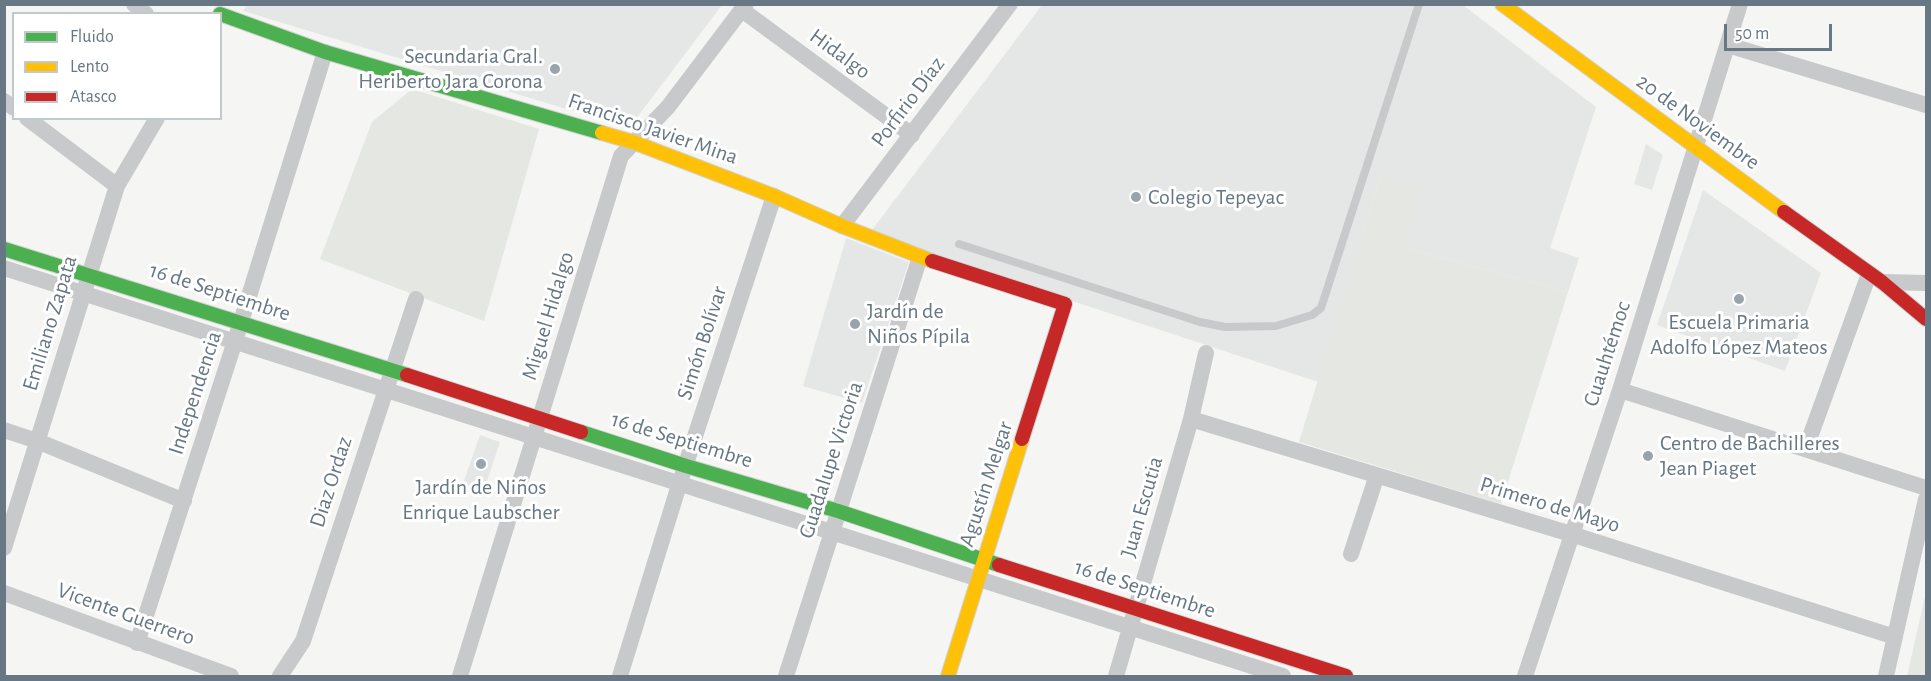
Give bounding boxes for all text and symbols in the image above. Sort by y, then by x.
legend [12,12,222,120]
scale bar [1727,12,1835,50]
street label: Hidalgo [804,23,876,85]
text: 50 m [1735,25,1769,43]
text: Fluido [70,28,114,46]
place label: Secundaria Gral. Heriberto Jara Corona [358,43,543,94]
street label: Porfirio Díaz [866,52,950,152]
text: Lento [70,58,109,76]
marker: Secundaria Gral. Heriberto Jara Corona [548,62,562,76]
street label: 20 de Noviembre [1631,68,1765,176]
text: Atasco [70,88,117,106]
street label: Francisco Javier Mina [565,88,741,170]
place label: Colegio Tepeyac [1148,184,1284,210]
marker: Colegio Tepeyac [1129,190,1143,204]
street label: Miguel Hidalgo [516,249,580,383]
street label: Emiliano Zapata [17,252,83,394]
street label: 16 de Septiembre [146,257,294,327]
street label: Simón Bolívar [671,283,733,403]
marker: Escuela Primaria Adolfo López Mateos [1732,292,1746,306]
place label: Jardín de Niños Pípila [867,298,970,350]
street label: Cuauhtémoc [1578,298,1636,410]
place label: Escuela Primaria Adolfo López Mateos [1650,309,1828,360]
marker: Jardín de Niños Pípila [848,317,862,331]
street label: Independencia [163,328,227,458]
street label: Guadalupe Victoria [793,378,869,542]
street label: 16 de Septiembre [608,406,756,474]
street label: Agustín Melgar [953,418,1019,550]
place label: Centro de Bachilleres Jean Piaget [1660,430,1840,482]
street label: Diaz Ordaz [304,433,358,531]
marker: Centro de Bachilleres Jean Piaget [1641,449,1655,463]
street label: Juan Escutia [1115,454,1169,560]
marker: Jardín de Niños Enrique Laubscher [474,457,488,471]
street label: Primero de Mayo [1477,471,1623,539]
place label: Jardín de Niños Enrique Laubscher [402,474,560,526]
street label: 16 de Septiembre [1071,554,1219,624]
street label: Vicente Guerrero [54,577,198,651]

